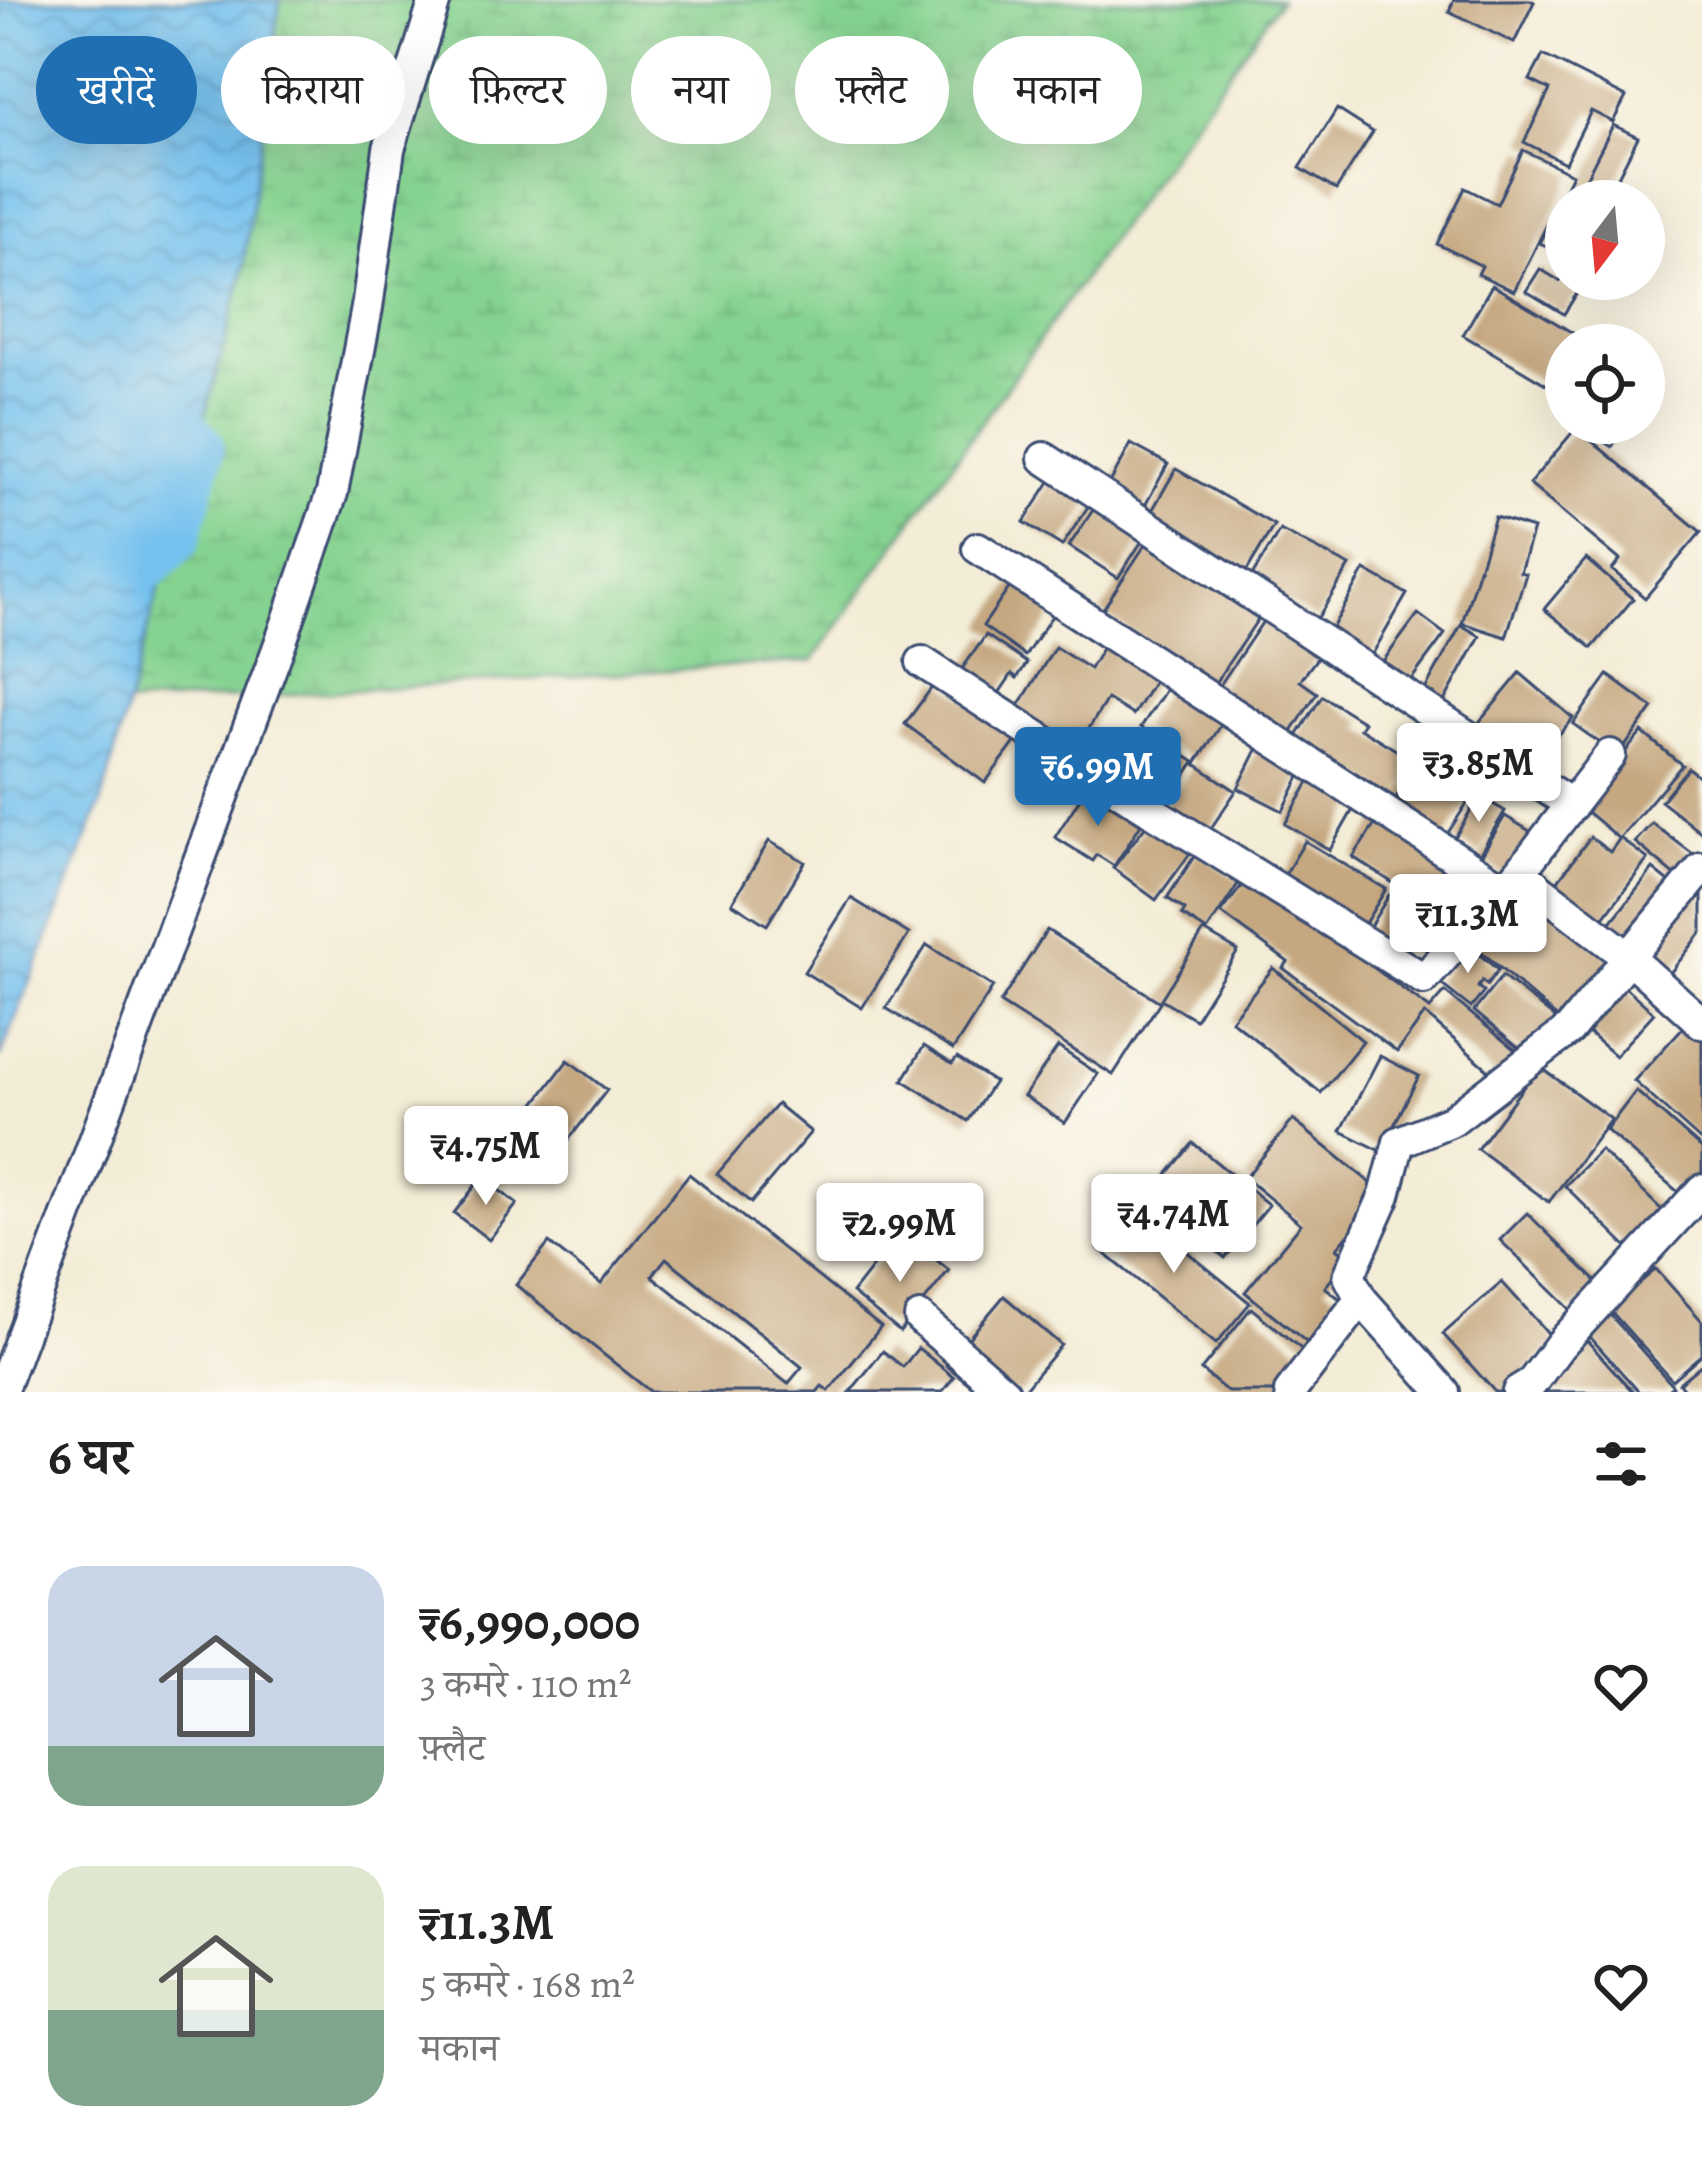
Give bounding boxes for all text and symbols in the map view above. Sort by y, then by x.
chip: खरीदें [36,36,197,144]
chip: किराया [221,36,405,144]
chip: फ़िल्टर [429,36,607,144]
chip: नया [631,36,771,144]
chip: फ़्लैट [795,36,949,144]
chip: मकान [973,36,1142,144]
north arrow [1545,180,1665,300]
map controls [1545,180,1665,444]
button: locate [1545,324,1665,444]
pin: ₹3.85M [1381,723,1577,825]
pin: ₹6.99M [1000,727,1196,829]
text: ₹3.85M [1424,735,1534,788]
text: ₹6.99M [1042,739,1154,792]
pin: ₹11.3M [1370,874,1566,976]
text: ₹11.3M [1417,886,1519,939]
pin: ₹4.75M [388,1106,584,1208]
text: ₹4.75M [431,1118,541,1171]
pin: ₹4.74M [1076,1174,1272,1276]
pin: ₹2.99M [802,1183,998,1285]
text: ₹4.74M [1118,1186,1230,1239]
text: ₹2.99M [843,1195,957,1248]
text: 6 घर [48,1422,131,1492]
icon: filters [1588,1431,1654,1497]
text: ₹6,990,000 [420,1587,640,1657]
icon: home [144,1614,288,1758]
icon: heart [1588,1653,1654,1719]
text: 3 कमरे · 110 m² [420,1657,632,1710]
text: फ़्लैट [420,1721,485,1774]
text: ₹11.3M [420,1887,554,1957]
icon: home [144,1914,288,2058]
icon: heart [1588,1953,1654,2019]
text: 5 कमरे · 168 m² [420,1957,635,2010]
text: मकान [420,2021,499,2074]

